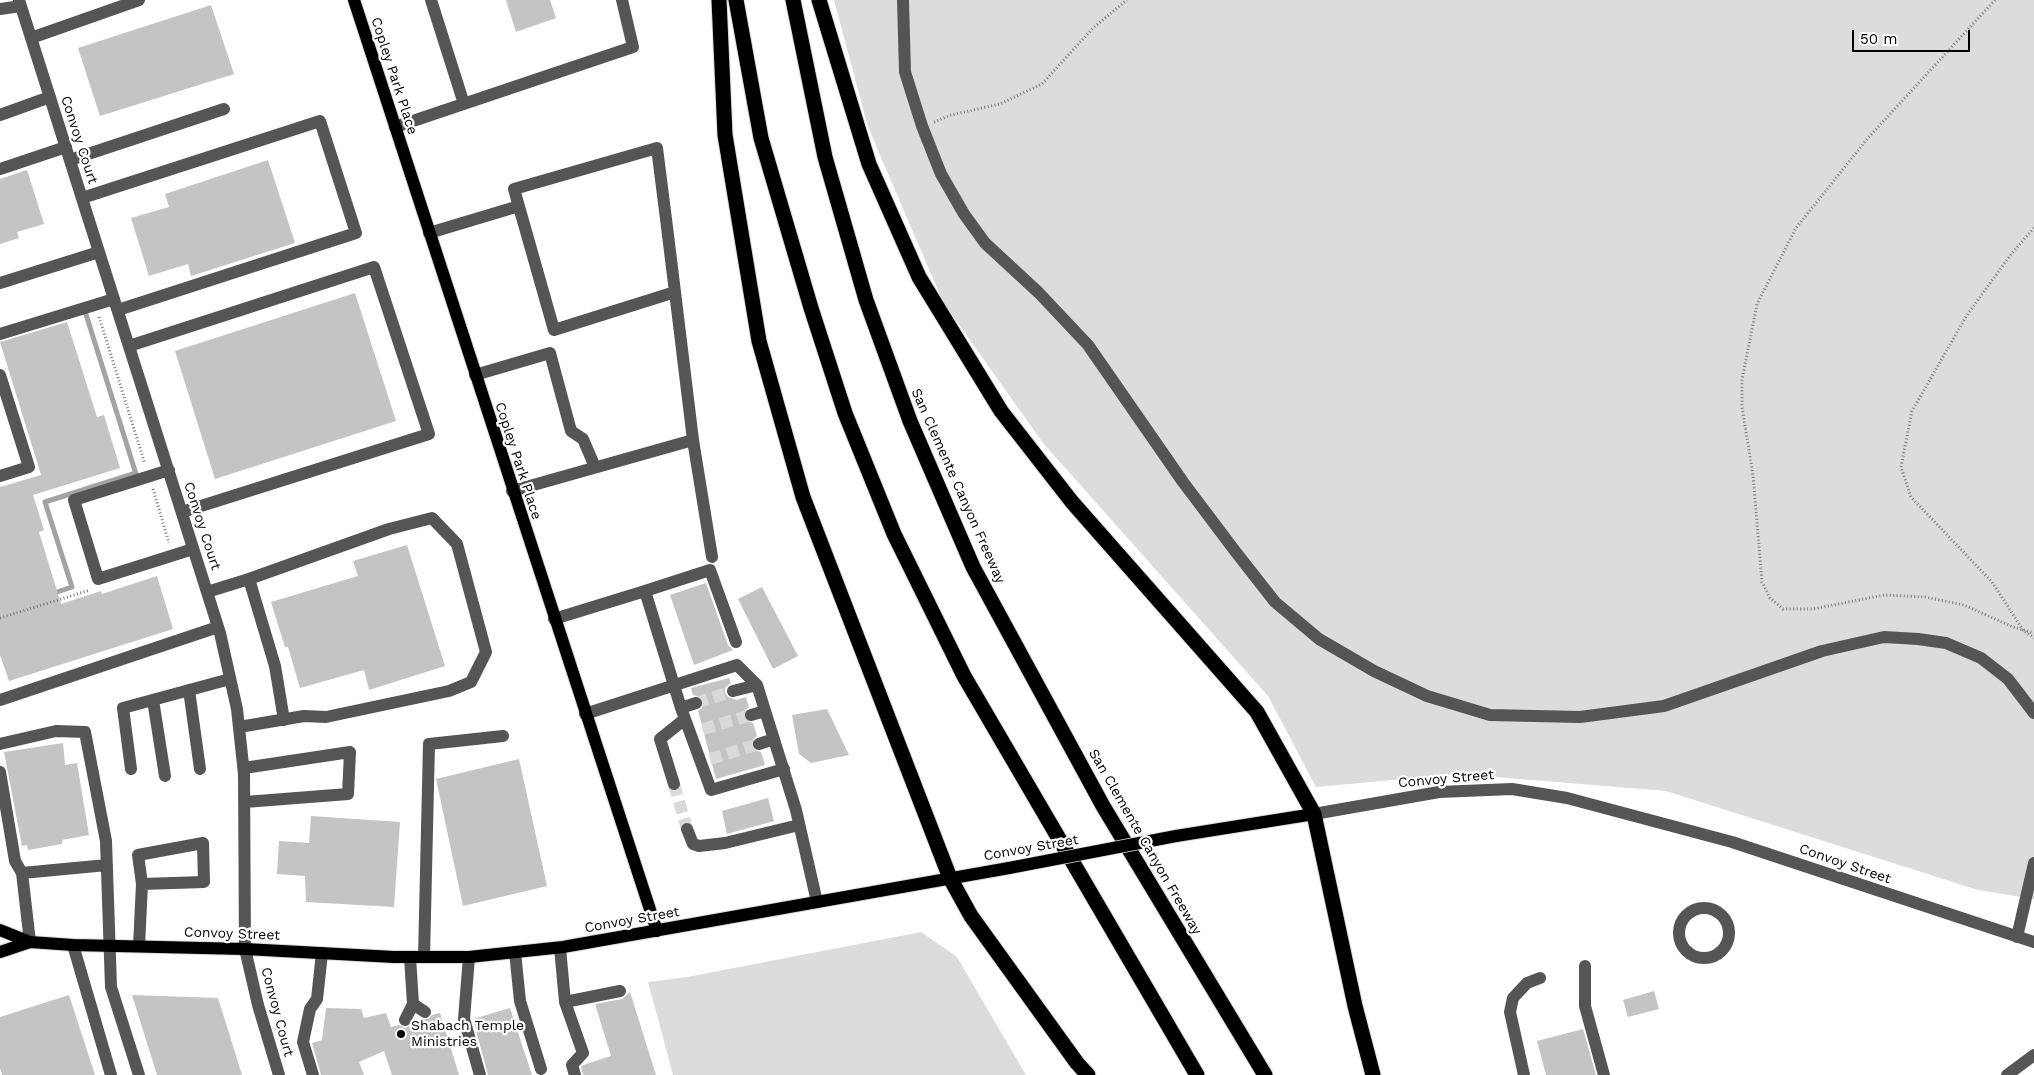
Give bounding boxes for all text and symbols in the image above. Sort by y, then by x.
street label: Copley Park Place [367,15,421,137]
scale bar [1854,20,1972,52]
text: 50 m [1860,30,1897,48]
street label: Convoy Court [57,94,101,186]
street label: San Clemente Canyon Freeway [907,386,1009,586]
street label: Copley Park Place [491,400,545,522]
street label: Convoy Court [180,480,224,572]
street label: San Clemente Canyon Freeway [1085,746,1205,938]
street label: Convoy Street [1397,766,1495,792]
street label: Convoy Street [982,831,1080,865]
street label: Convoy Street [1797,840,1893,888]
street label: Convoy Street [583,903,681,937]
street label: Convoy Street [184,924,280,944]
street label: Convoy Court [257,966,297,1058]
place label: Shabach Temple Ministries [411,1018,524,1050]
marker: Shabach Temple Ministries [395,1028,407,1040]

